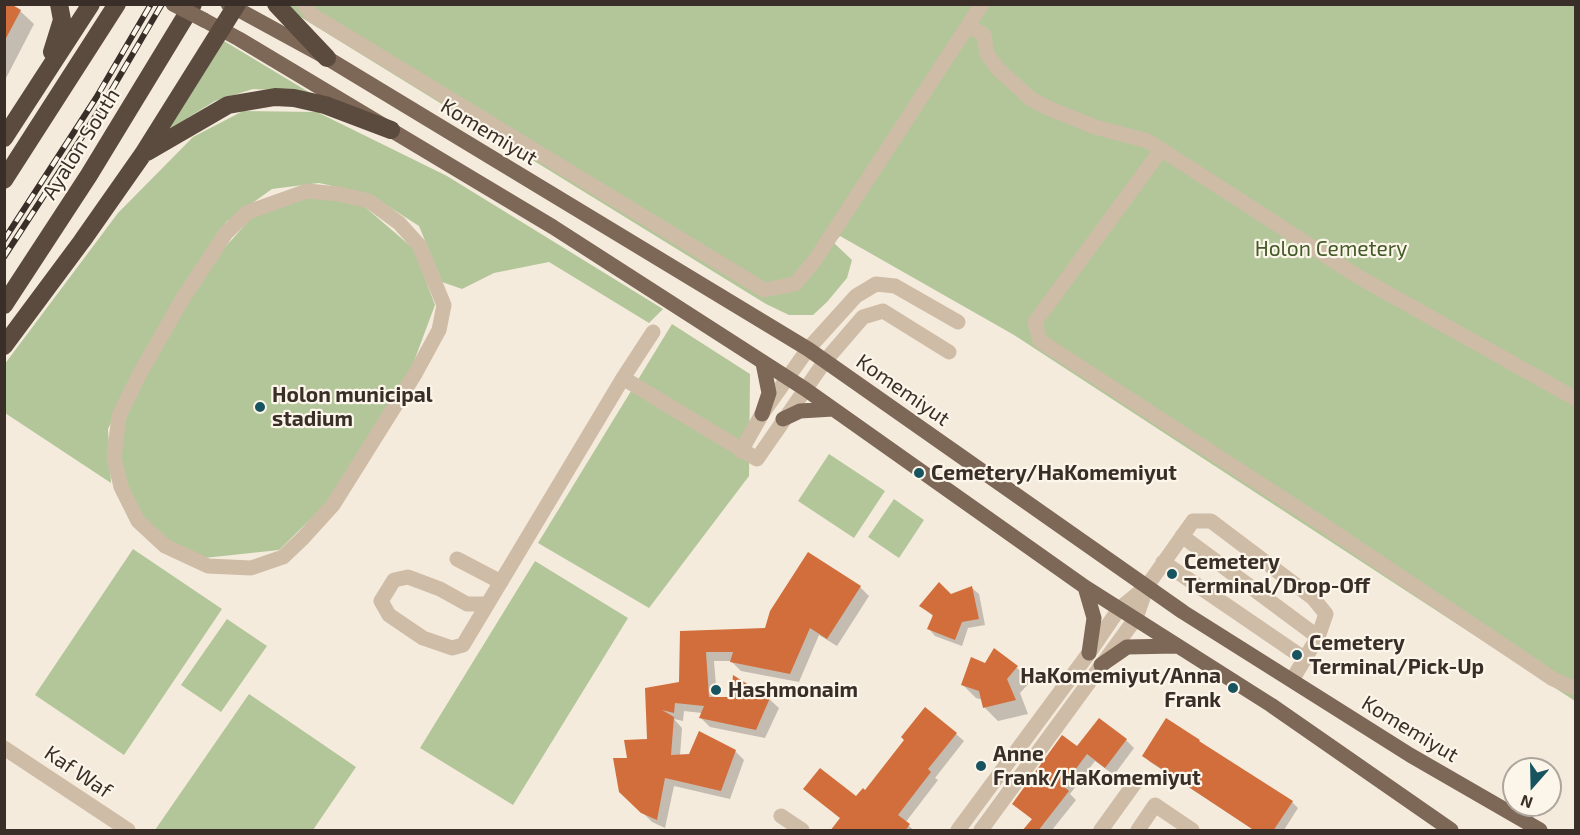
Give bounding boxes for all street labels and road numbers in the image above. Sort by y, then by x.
street label: Ayalon South [37,84,125,204]
street label: Komemiyut [436,93,542,171]
street label: Komemiyut [851,349,955,431]
street label: Komemiyut [1357,690,1463,768]
street label: Kaf Waf [40,740,116,804]

